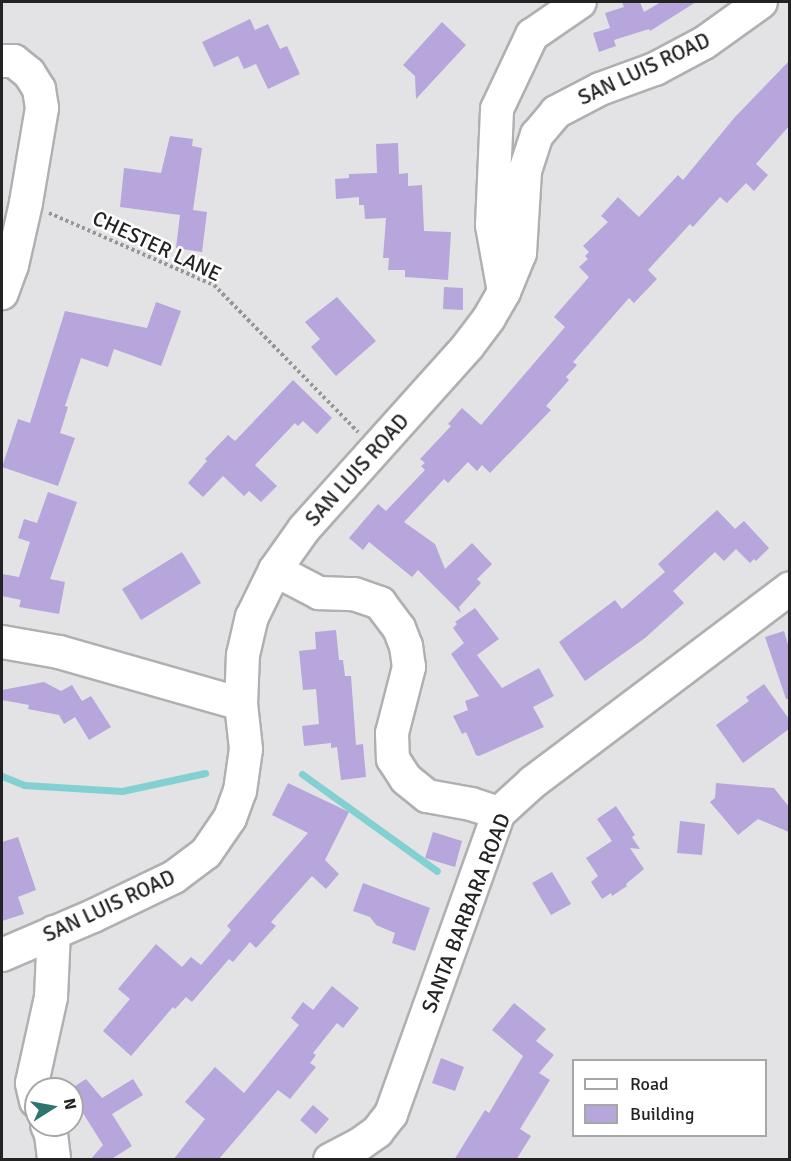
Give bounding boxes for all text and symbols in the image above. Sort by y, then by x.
street label: SAN LUIS ROAD [574,27,714,111]
street label: CHESTER LANE [89,205,225,287]
street label: SAN LUIS ROAD [300,409,414,531]
street label: SANTA BARBARA ROAD [416,810,516,1016]
street label: SAN LUIS ROAD [39,864,179,948]
legend [572,1059,767,1137]
text: Road [630,1073,669,1095]
north arrow [24,1077,84,1137]
text: N [59,1097,81,1111]
text: Building [630,1103,694,1125]

